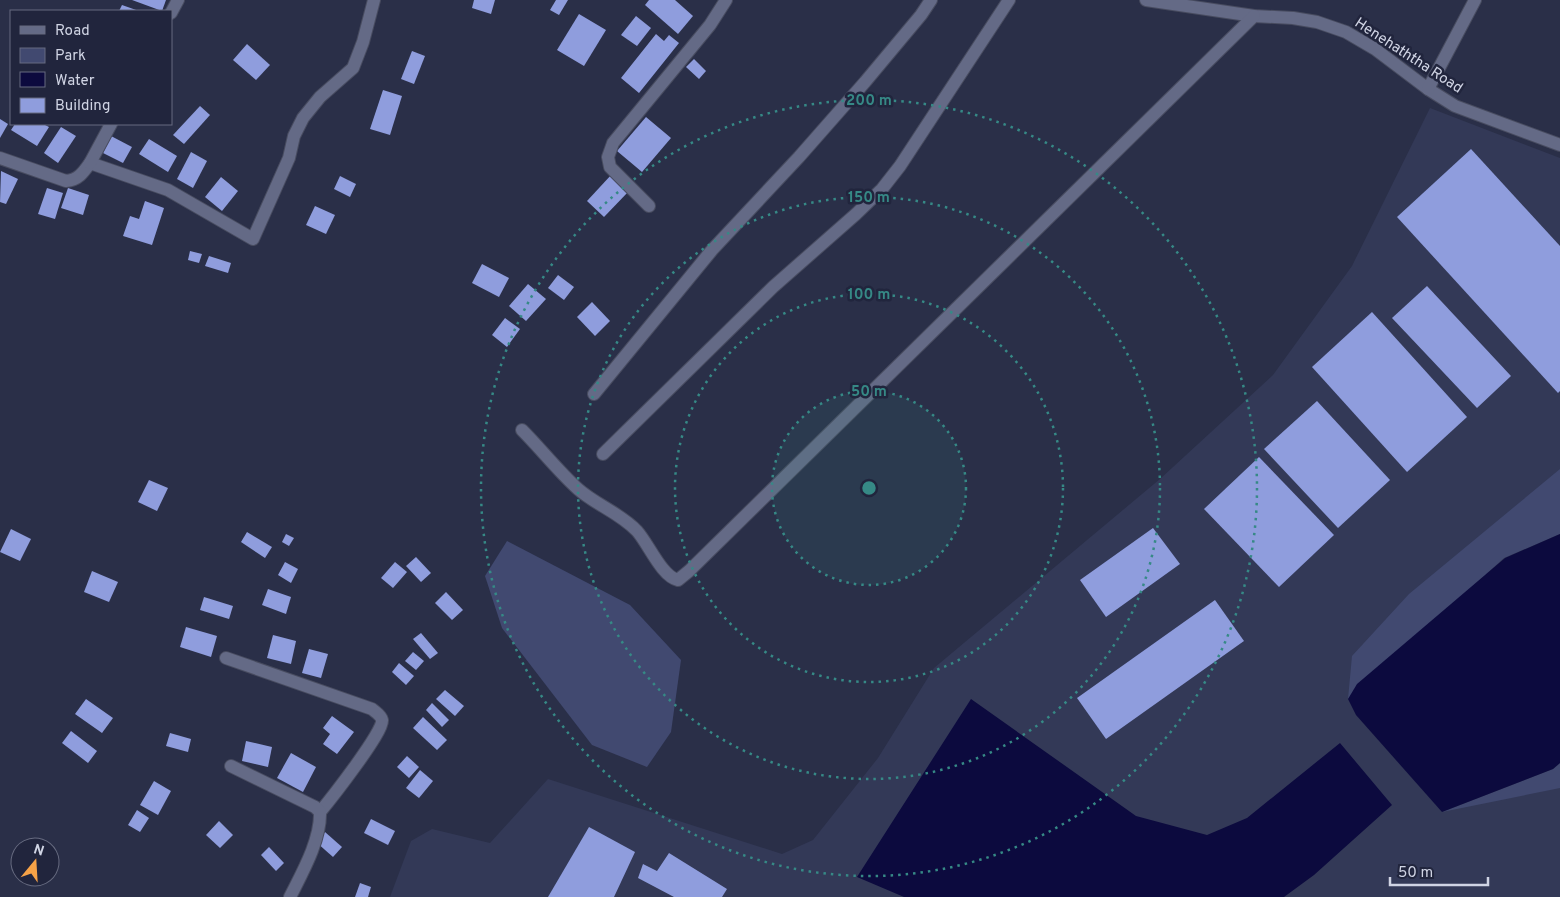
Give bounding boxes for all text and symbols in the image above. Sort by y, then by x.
legend [10,10,172,125]
street label: Henehaththa Road [1350,14,1466,98]
text: Road [55,22,90,41]
text: Park [55,47,86,66]
text: Water [55,72,95,91]
text: 200 m [846,92,892,111]
text: Building [55,97,110,116]
text: 150 m [848,189,890,208]
text: 100 m [848,286,890,305]
text: 50 m [851,383,887,402]
centre of rings [860,479,878,497]
north arrow [10,837,60,887]
text: N [31,841,46,861]
scale bar [1390,854,1488,886]
text: 50 m [1398,864,1433,883]

